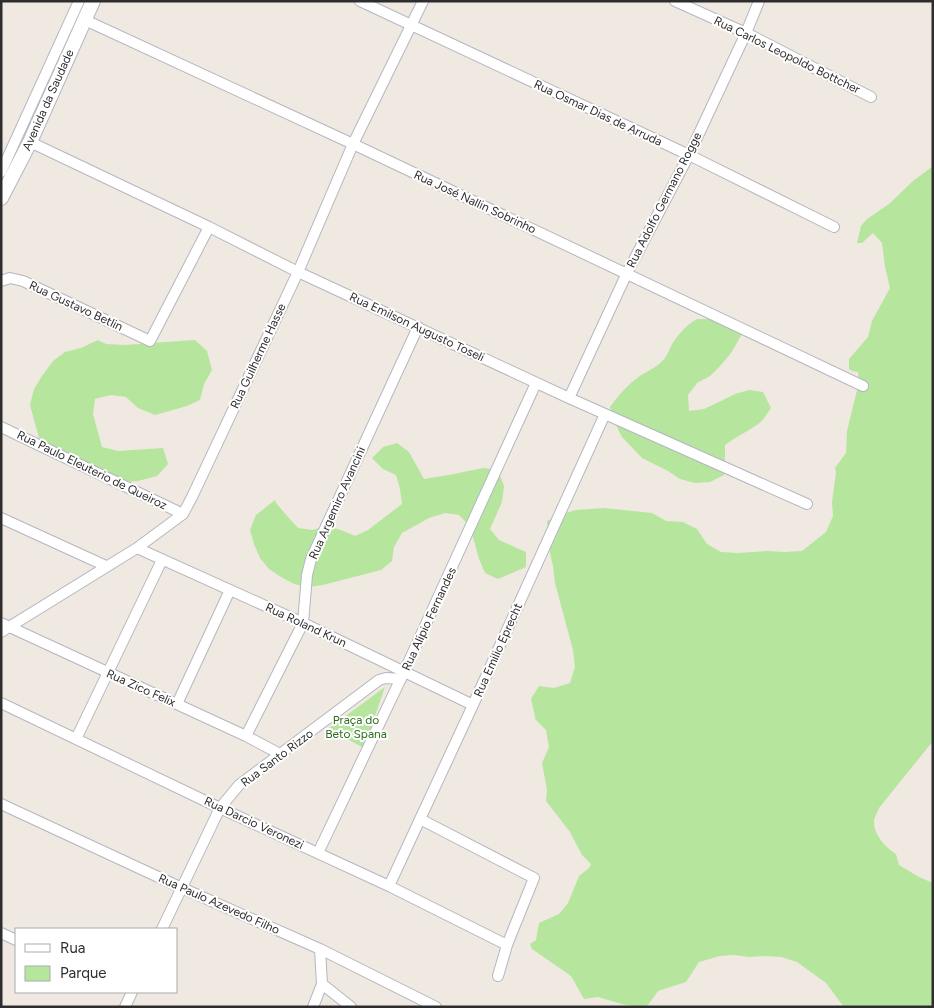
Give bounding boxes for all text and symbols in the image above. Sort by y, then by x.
street label: Rua Carlos Leopoldo Bottcher [712,13,862,97]
street label: Avenida da Saudade [19,47,77,153]
street label: Rua Osmar Dias de Arruda [532,77,664,149]
street label: Rua Adolfo Germano Rogge [624,130,705,270]
street label: Rua José Nallin Sobrinho [412,167,538,237]
street label: Rua Gustavo Betlin [27,278,125,334]
street label: Rua Emilson Augusto Toseli [347,290,487,364]
street label: Rua Guilherme Hasse [227,301,289,411]
street label: Rua Paulo Eleuterio de Queiroz [15,428,169,513]
street label: Rua Argemiro Avancini [306,445,368,561]
street label: Rua Alipio Fernandes [399,565,459,673]
street label: Rua Roland Krun [263,600,349,650]
street label: Rua Emilio Eprecht [471,600,525,699]
street label: Rua Zico Felix [104,666,178,710]
park label: Praça do Beto Spana [325,713,387,741]
street label: Rua Santo Rizzo [238,726,316,790]
street label: Rua Darcio Veronezi [202,794,306,852]
street label: Rua Paulo Azevedo Filho [156,871,282,937]
legend [15,928,178,993]
text: Rua [60,939,85,957]
text: Parque [60,964,107,982]

